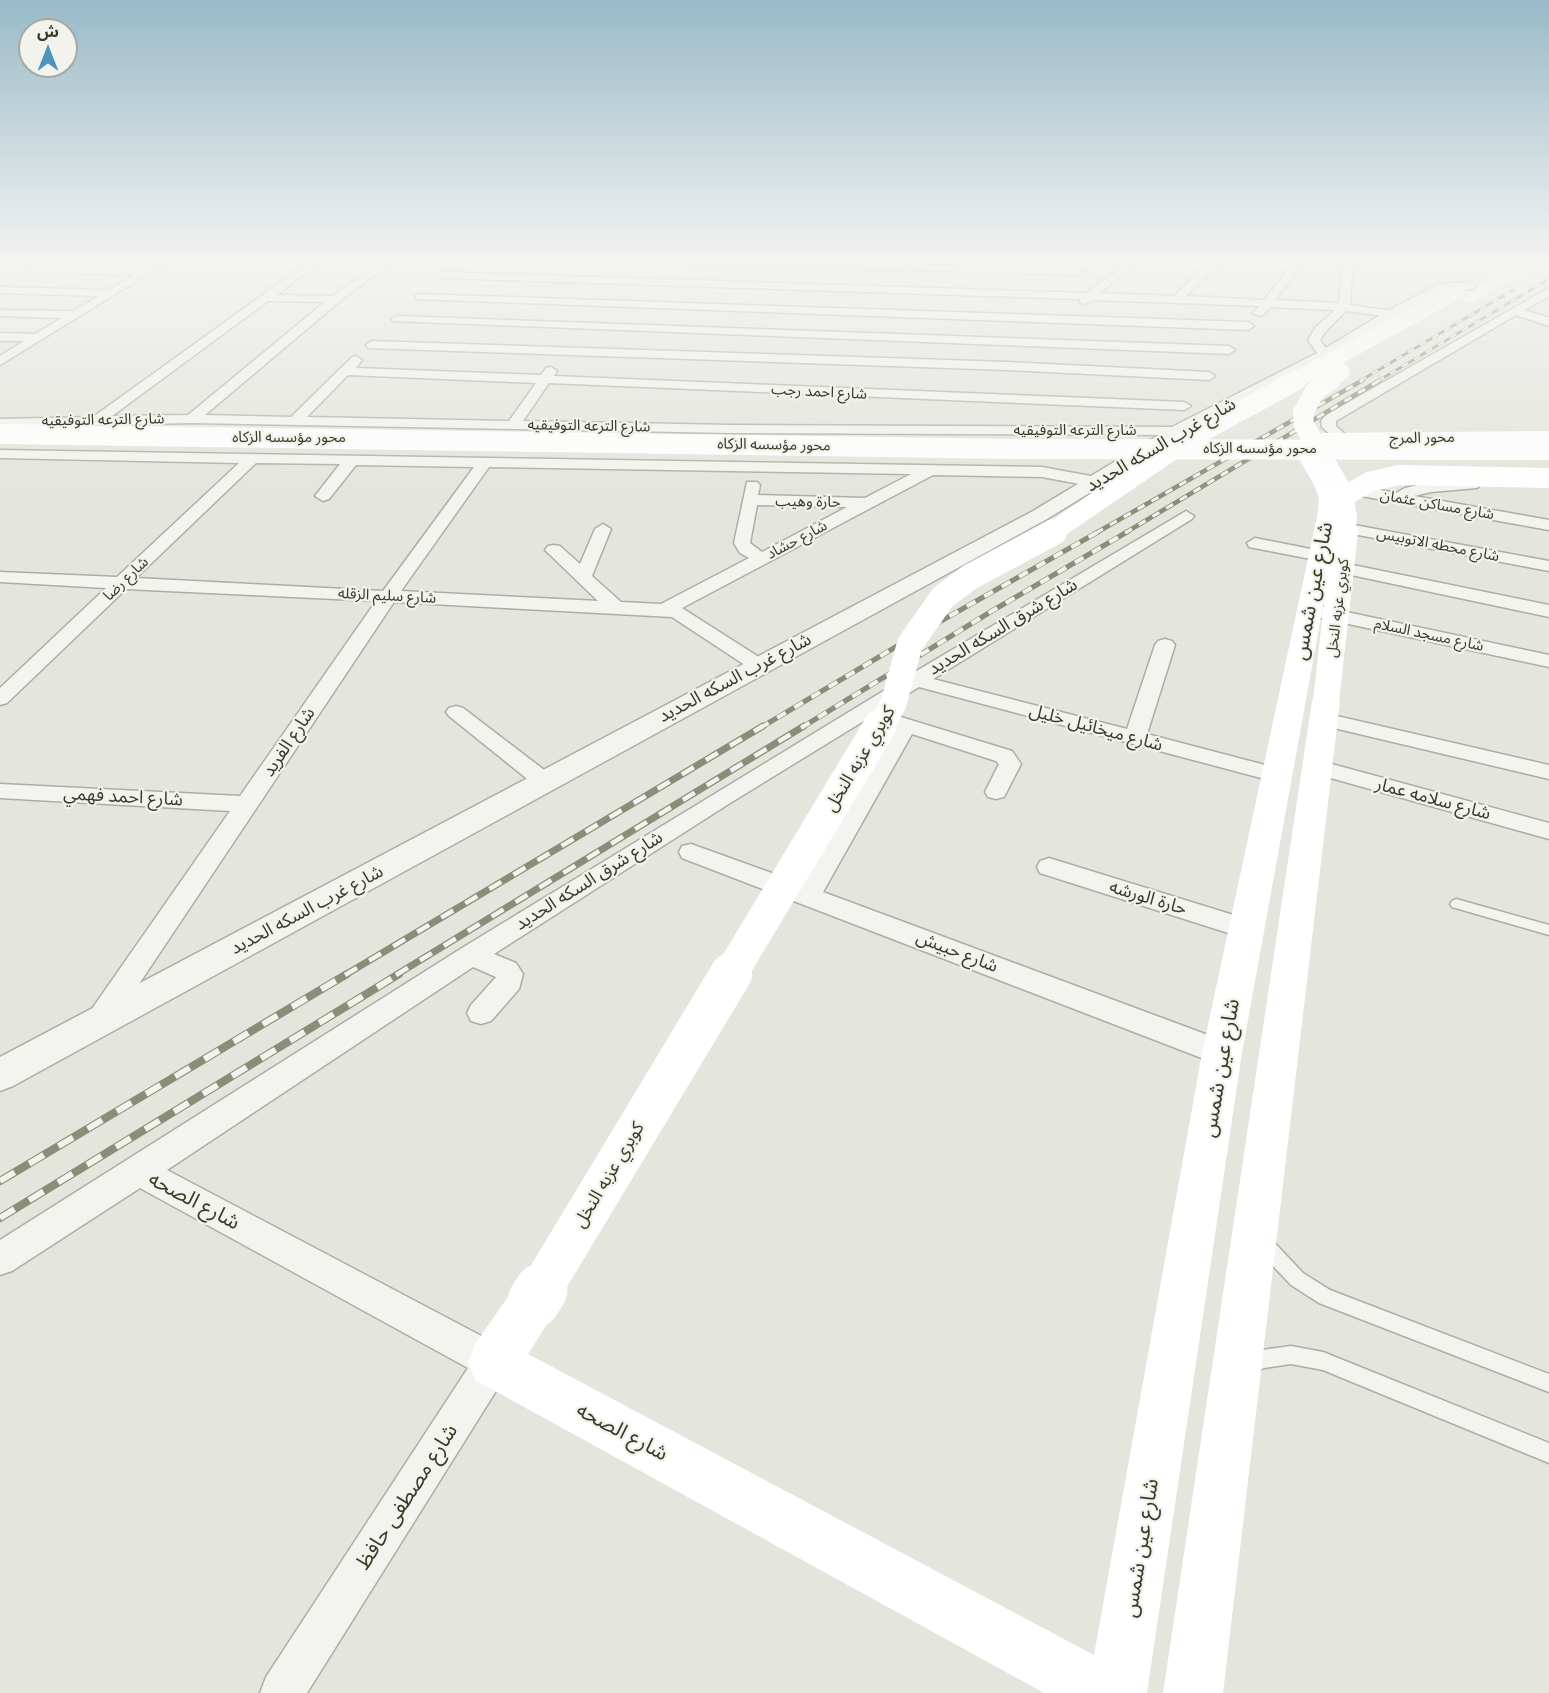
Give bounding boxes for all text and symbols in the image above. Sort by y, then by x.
north arrow [18,18,78,78]
text: ش [37,22,59,41]
street label: شارع احمد رجب [771,381,867,403]
street label: شارع غرب السكه الحديد [1082,393,1240,497]
street label: شارع الترعه التوفيقيه [41,410,165,430]
street label: شارع الترعه التوفيقيه [527,416,651,436]
street label: شارع الترعه التوفيقيه [1014,422,1136,440]
street label: محور المرج [1389,428,1455,448]
street label: محور مؤسسه الزكاه [232,429,346,447]
street label: محور مؤسسه الزكاه [717,435,831,455]
street label: محور مؤسسه الزكاه [1203,440,1317,458]
street label: شارع مساكن عثمان [1379,486,1495,524]
street label: حارة وهيب [775,492,841,512]
street label: شارع حشاد [764,517,830,563]
street label: شارع عين شمس [1287,520,1339,662]
street label: شارع محطه الاتوبيس [1375,524,1501,566]
street label: شارع رضا [100,553,152,605]
street label: كوبري عزبه النخل [1323,558,1353,658]
street label: شارع شرق السكه الحديد [925,574,1081,680]
street label: شارع سليم الزقله [337,584,437,608]
street label: شارع مسجد السلام [1373,615,1485,655]
street label: شارع غرب السكه الحديد [655,629,815,727]
street label: شارع ميخائيل خليل [1027,700,1165,756]
street label: كوبري عزبه النخل [820,702,900,816]
street label: شارع الفريد [258,703,320,781]
street label: شارع سلامه عمار [1373,773,1493,825]
street label: شارع احمد فهمي [63,783,183,811]
street label: شارع شرق السكه الحديد [511,827,667,935]
street label: شارع غرب السكه الحديد [227,861,387,959]
street label: حارة الورشه [1107,876,1189,920]
street label: شارع حبيش [913,927,1001,977]
street label: شارع عين شمس [1196,997,1246,1139]
street label: كوبري عزبه النخل [569,1118,649,1232]
street label: شارع الصحه [144,1166,244,1236]
street label: شارع الصحه [572,1397,672,1467]
street label: شارع مصطفى حافظ [351,1420,463,1574]
street label: شارع عين شمس [1118,1477,1164,1619]

